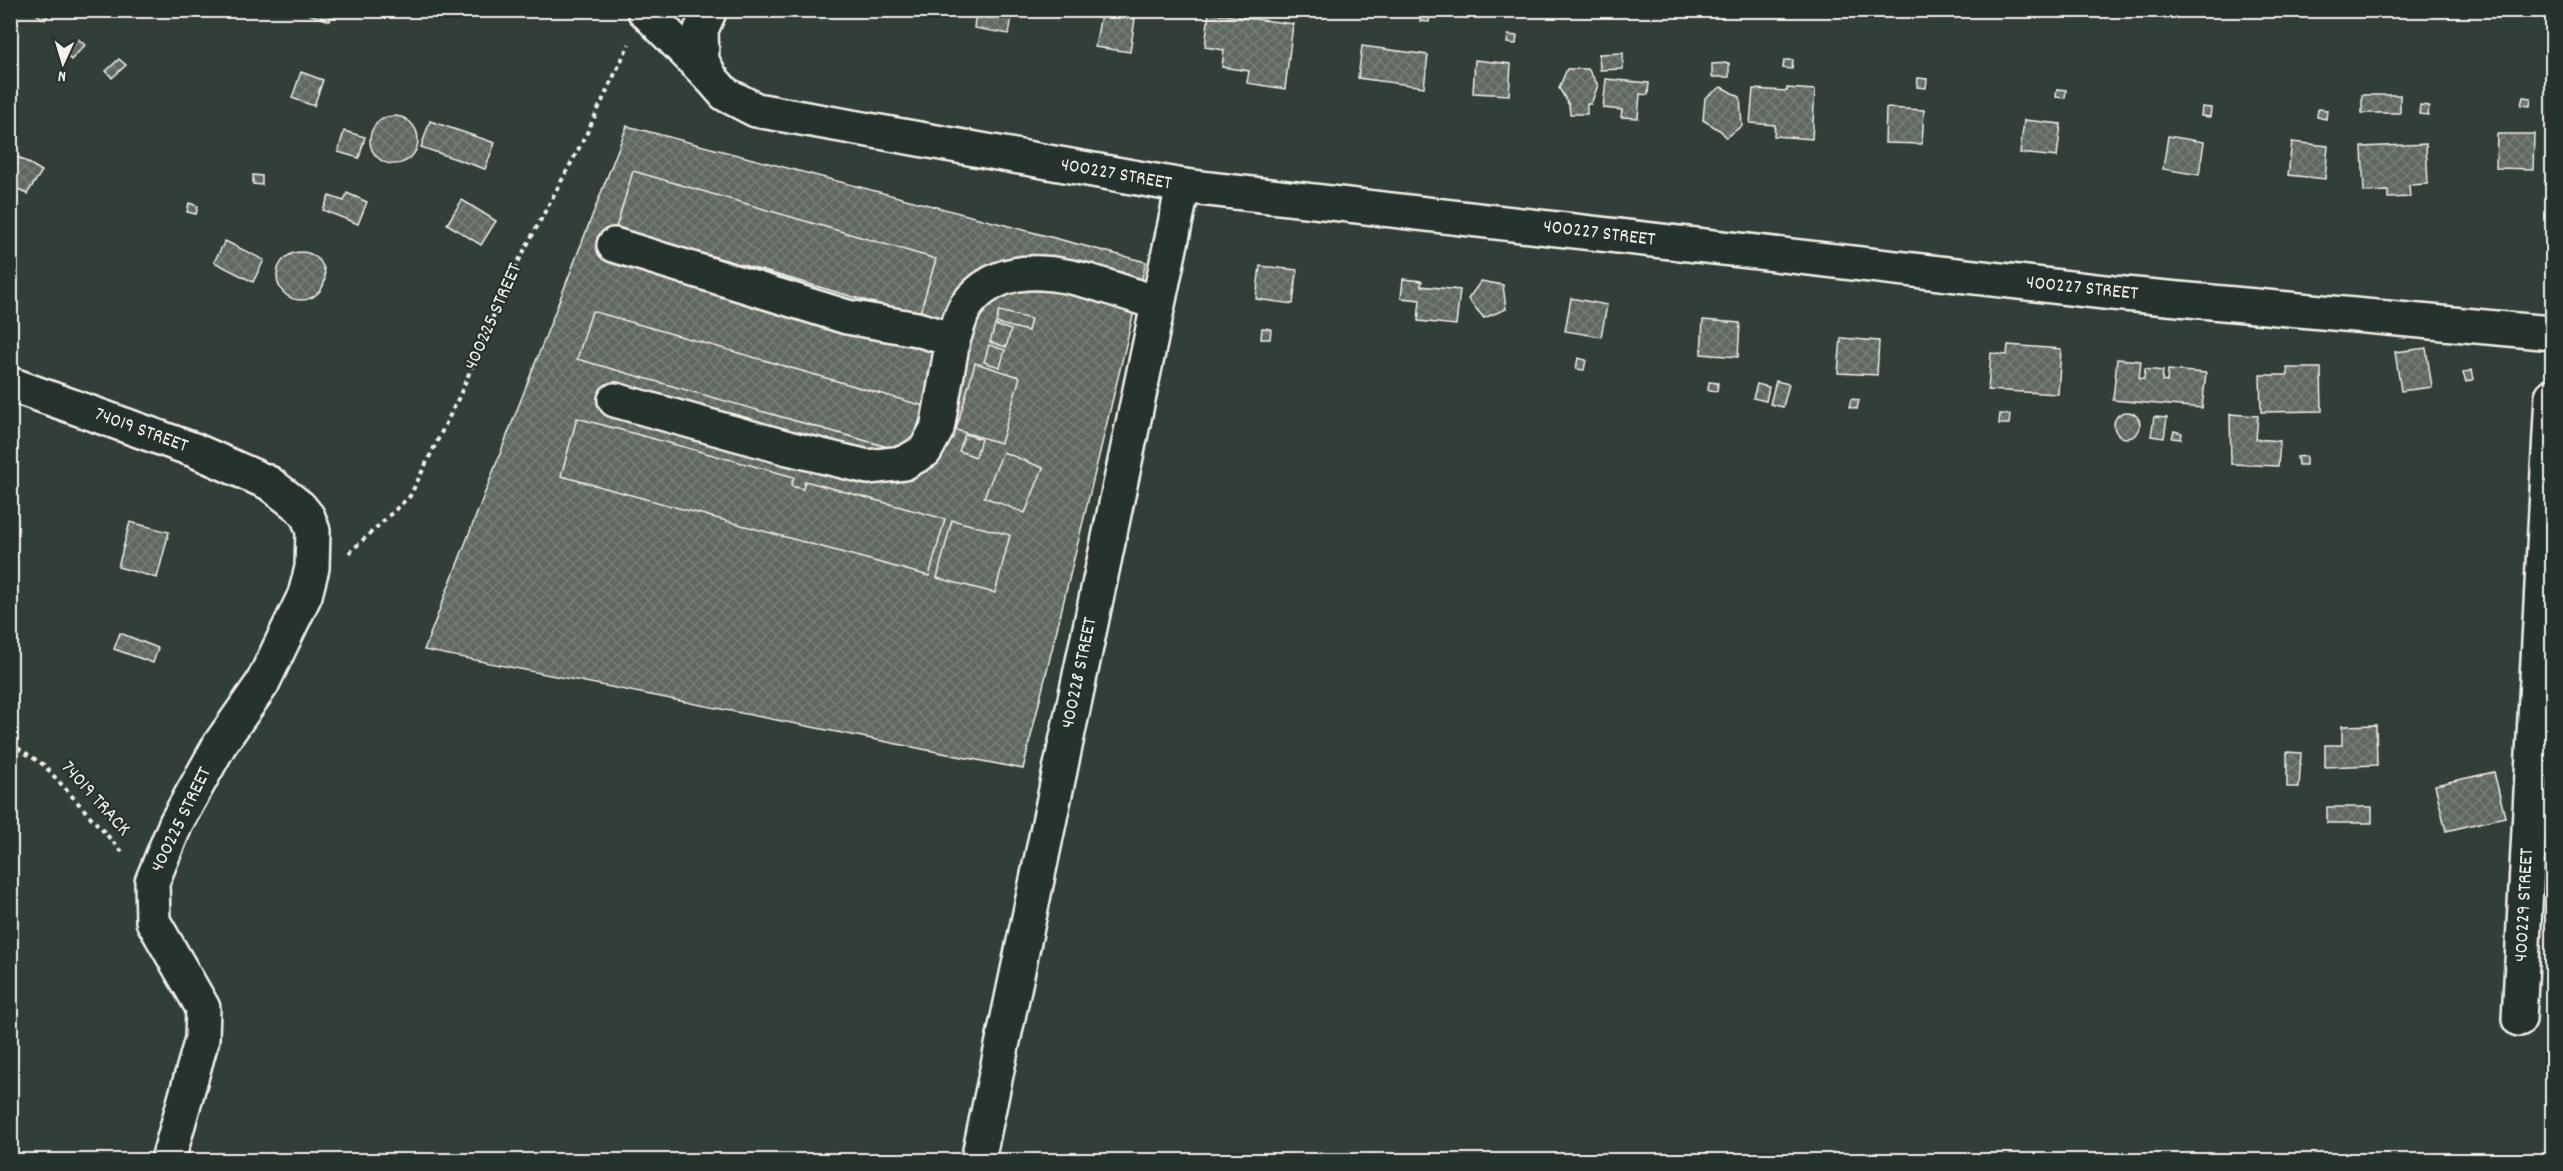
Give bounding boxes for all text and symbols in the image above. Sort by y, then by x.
north arrow [33,33,93,93]
text: N [57,64,67,87]
street label: 400227 STREET [1058,151,1174,199]
street label: 400227 STREET [1541,213,1657,255]
street label: 400225 STREET [458,259,530,375]
street label: 400227 STREET [2025,269,2139,309]
street label: 74019 STREET [90,401,192,461]
street label: 400228 STREET [1055,615,1105,731]
street label: 74019 TRACK [54,755,136,843]
street label: 400225 STREET [144,763,220,877]
street label: 400229 STREET [2508,847,2542,963]

